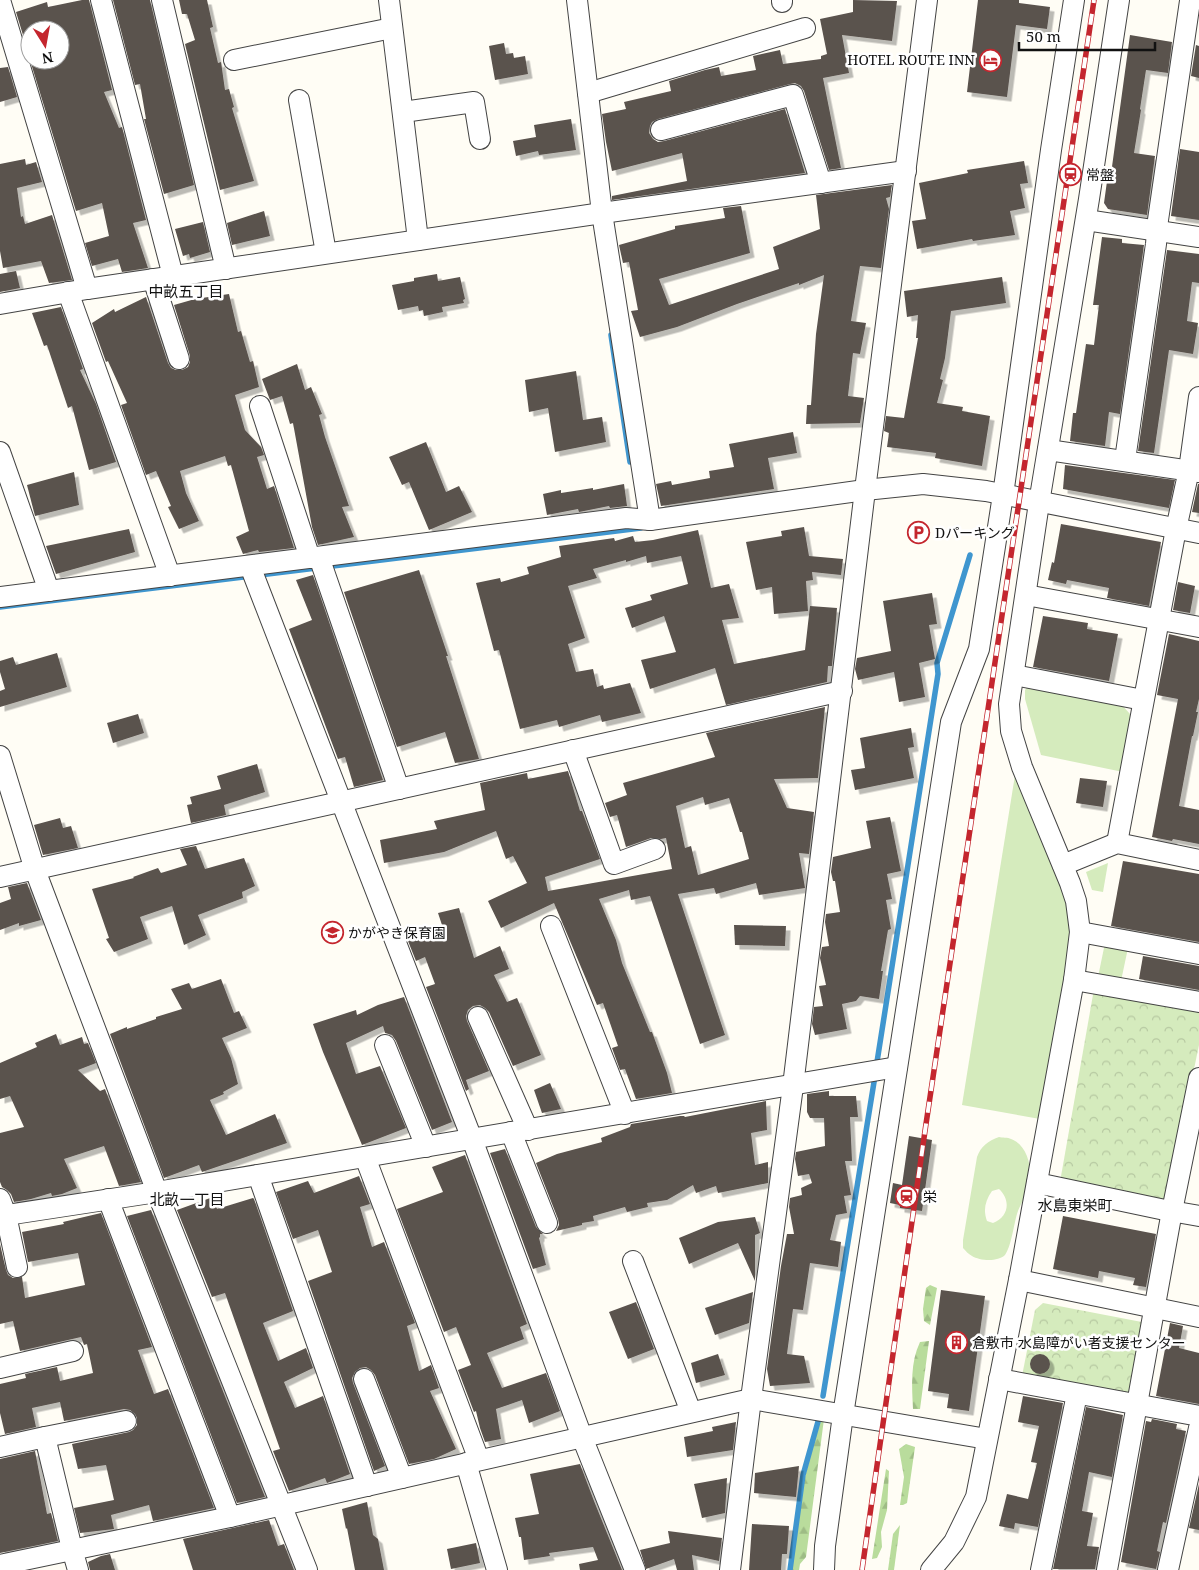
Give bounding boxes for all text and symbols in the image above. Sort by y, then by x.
north arrow [20,20,70,70]
scale bar [1019,20,1155,52]
text: 50 m [1026,26,1061,46]
text: N [40,48,55,69]
hotel icon: HOTEL ROUTE INN [979,48,1003,72]
place label: HOTEL ROUTE INN [847,50,975,69]
station icon: 常盤 [1058,163,1082,187]
place label: 常盤 [1086,165,1114,184]
district label: 中畝五丁目 [148,281,224,301]
parking icon: Dパーキング [907,521,931,545]
place label: Dパーキング [935,523,1015,542]
school or university icon: かがやき保育園 [320,921,344,945]
place label: かがやき保育園 [348,923,446,942]
station icon: 栄 [895,1185,919,1209]
place label: 栄 [923,1187,937,1206]
district label: 北畝一丁目 [149,1189,225,1209]
district label: 水島東栄町 [1037,1195,1113,1215]
building icon: 倉敷市 水島障がい者支援センター [944,1331,968,1355]
place label: 倉敷市 水島障がい者支援センター [972,1333,1186,1352]

